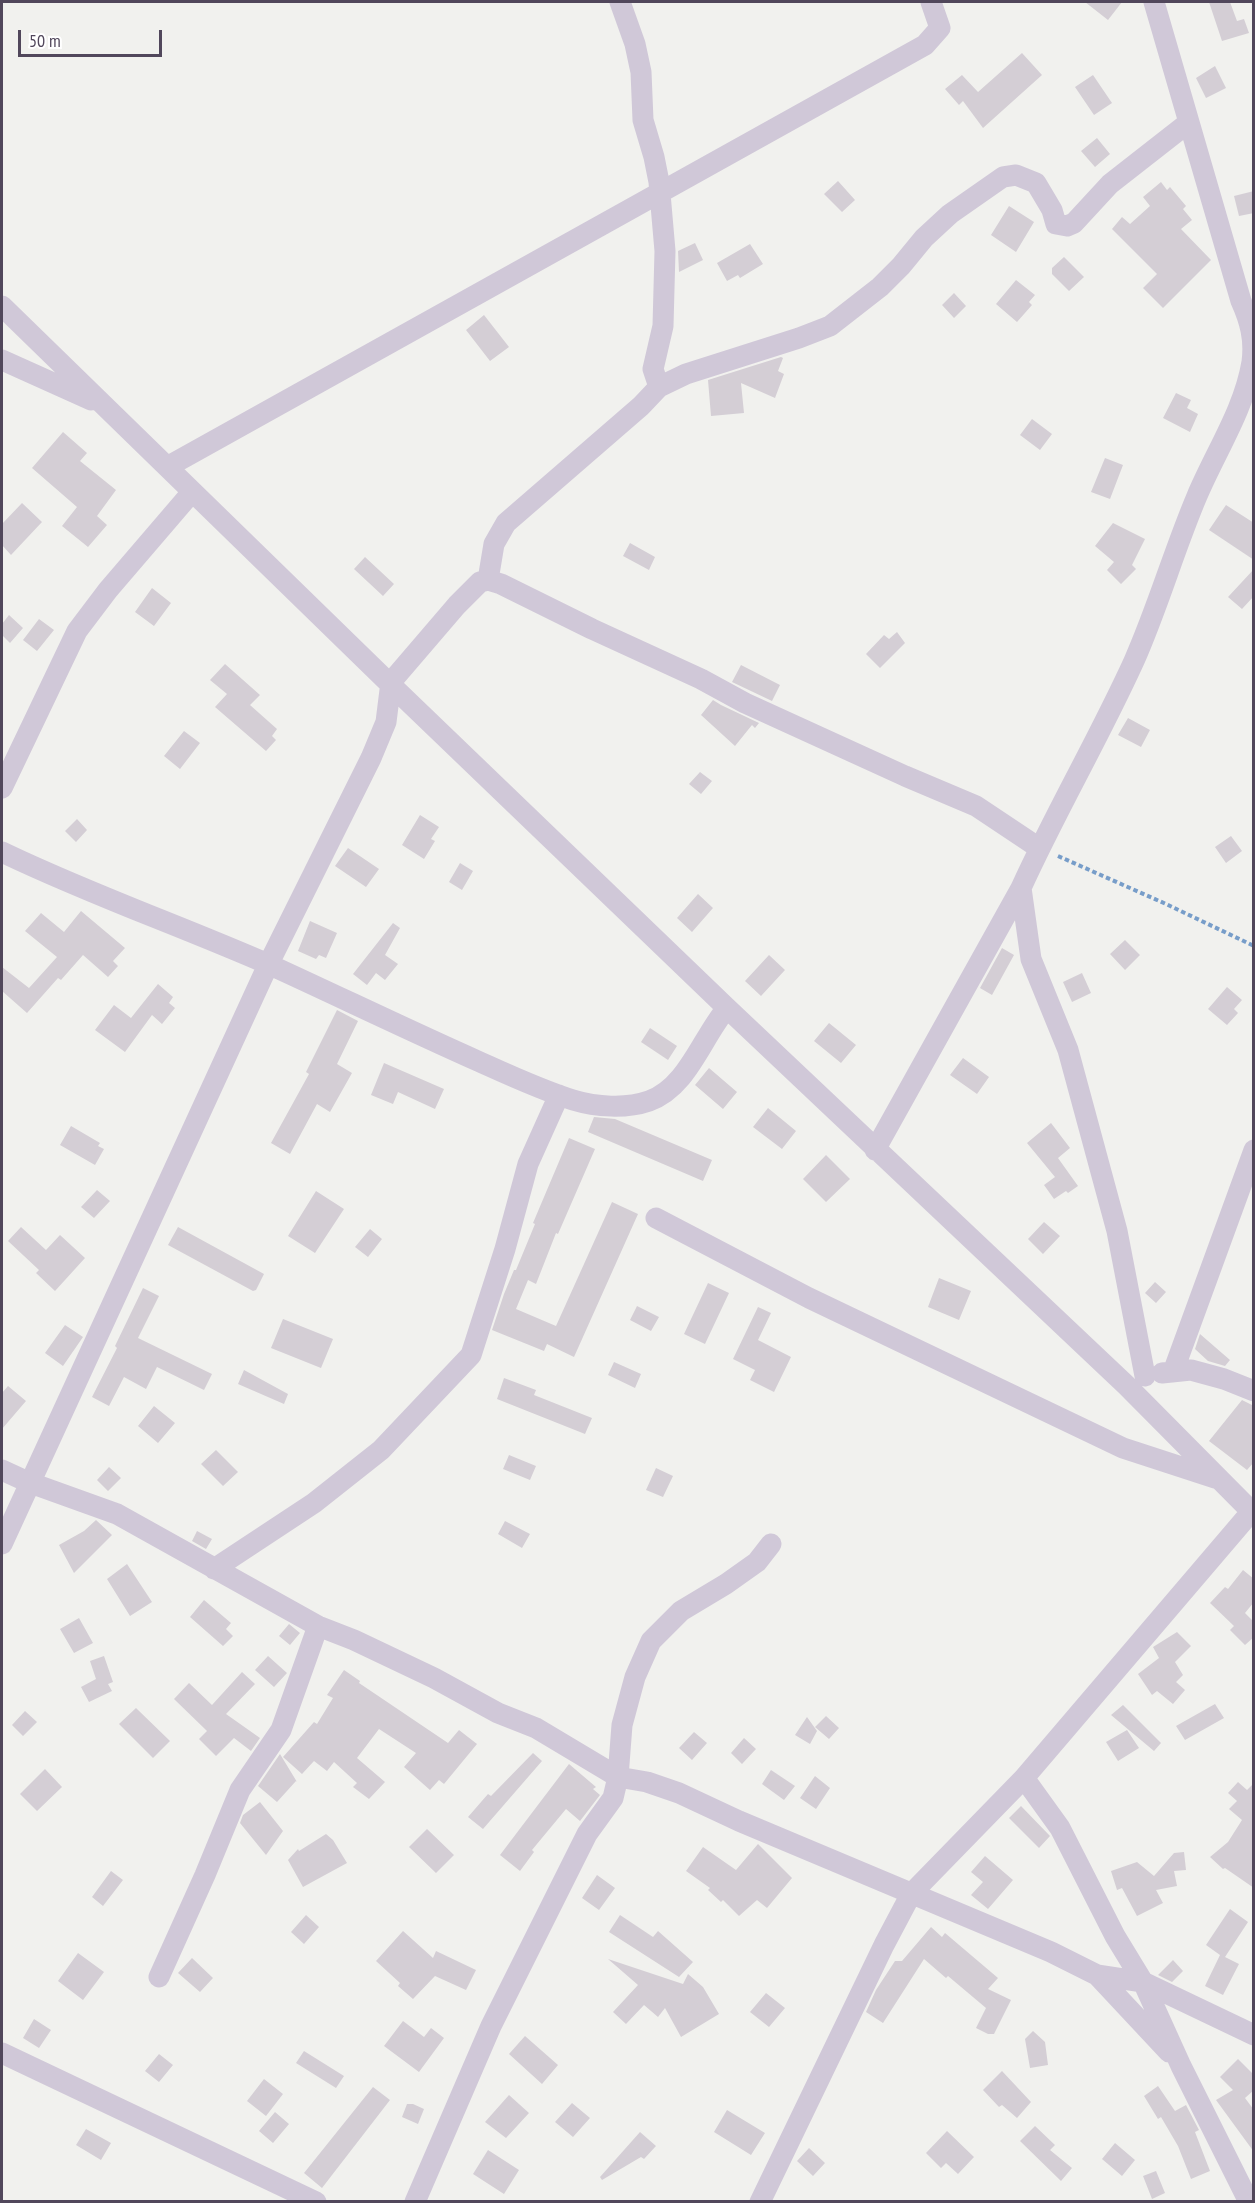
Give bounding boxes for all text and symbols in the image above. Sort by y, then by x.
scale bar [21,18,165,56]
text: 50 m [29,29,61,52]

